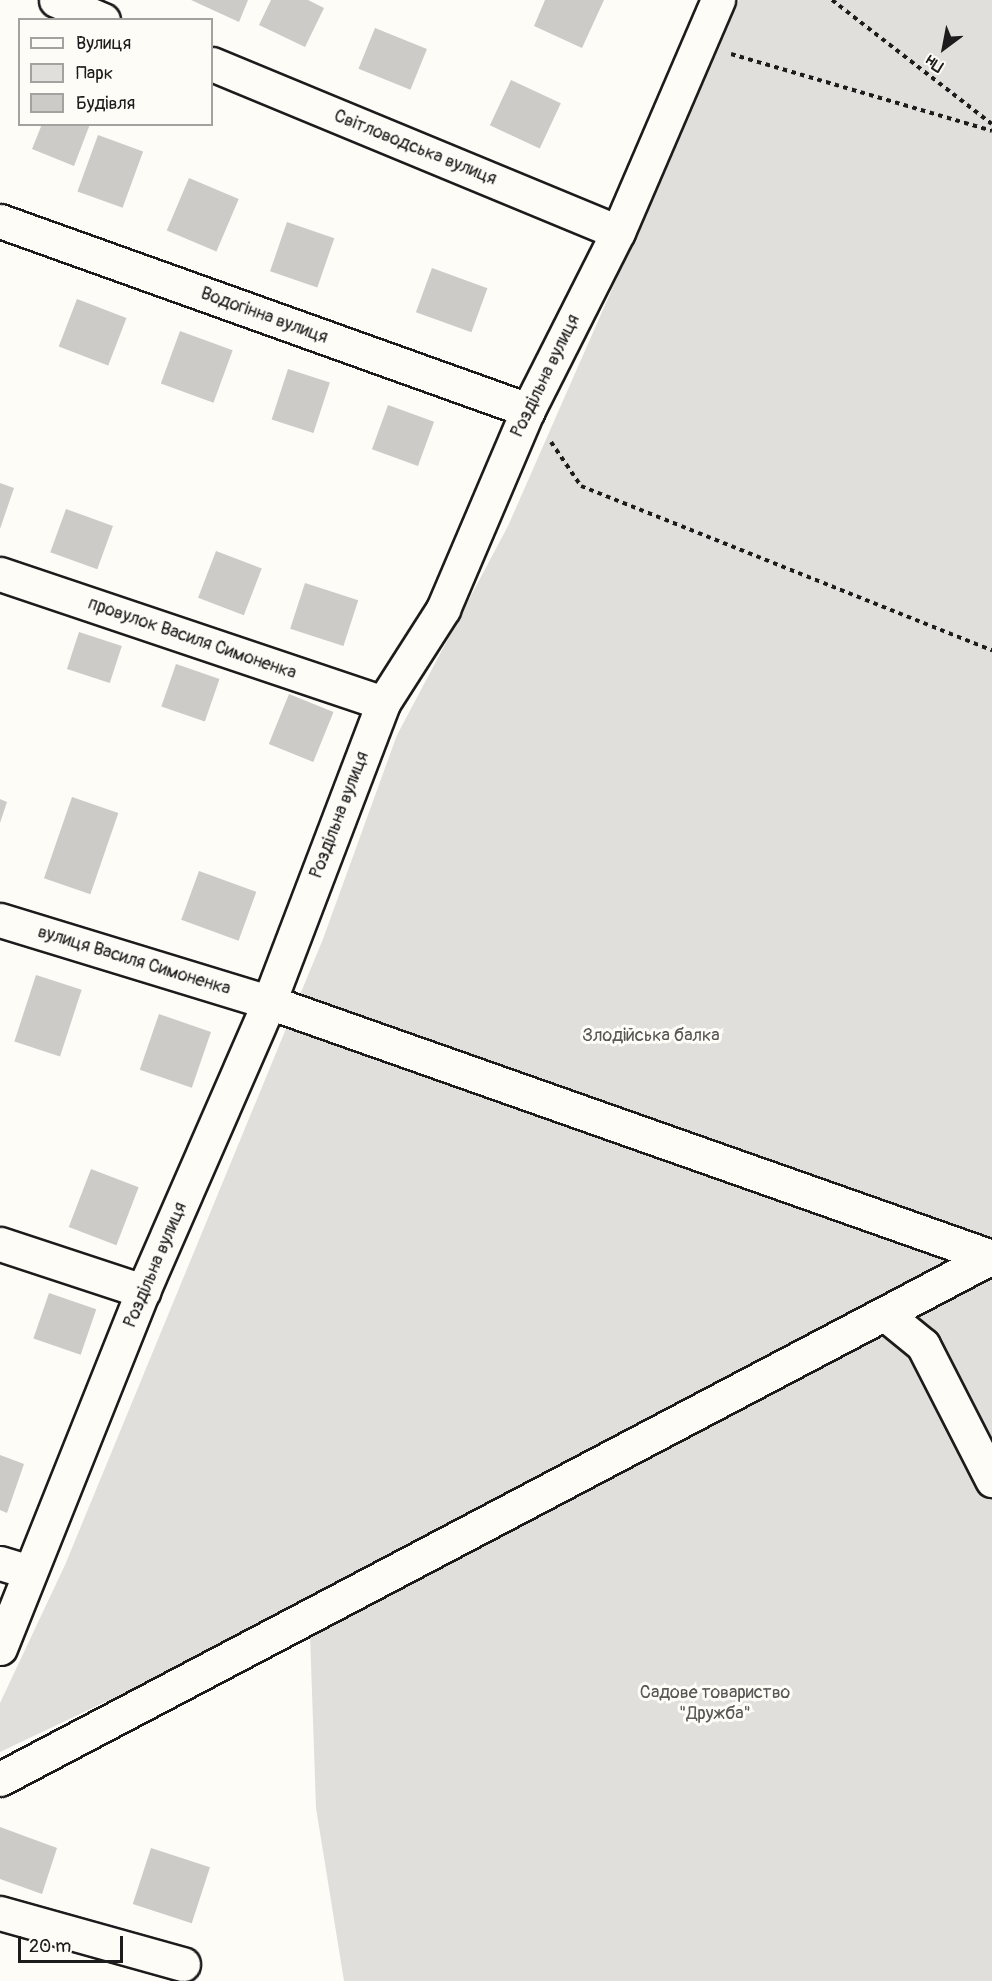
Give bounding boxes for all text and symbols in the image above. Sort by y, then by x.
legend [18,18,213,126]
north arrow [914,18,974,78]
text: Вулиця [76,32,131,55]
text: Пн [922,50,947,76]
text: Парк [76,62,113,85]
text: Будівля [76,92,135,115]
street label: Світловодська вулиця [331,106,499,190]
street label: Водогінна вулиця [198,283,330,349]
street label: Роздільна вулиця [507,311,585,441]
street label: провулок Василя Симоненка [85,593,299,685]
street label: Роздільна вулиця [306,749,374,881]
street label: вулиця Василя Симоненка [35,921,233,1001]
park label: Злодійська балка [582,1025,720,1047]
street label: Роздільна вулиця [120,1199,192,1331]
park label: Садове товариство "Дружба" [640,1683,790,1726]
scale bar [21,1924,126,1962]
text: 20 m [29,1935,71,1958]

